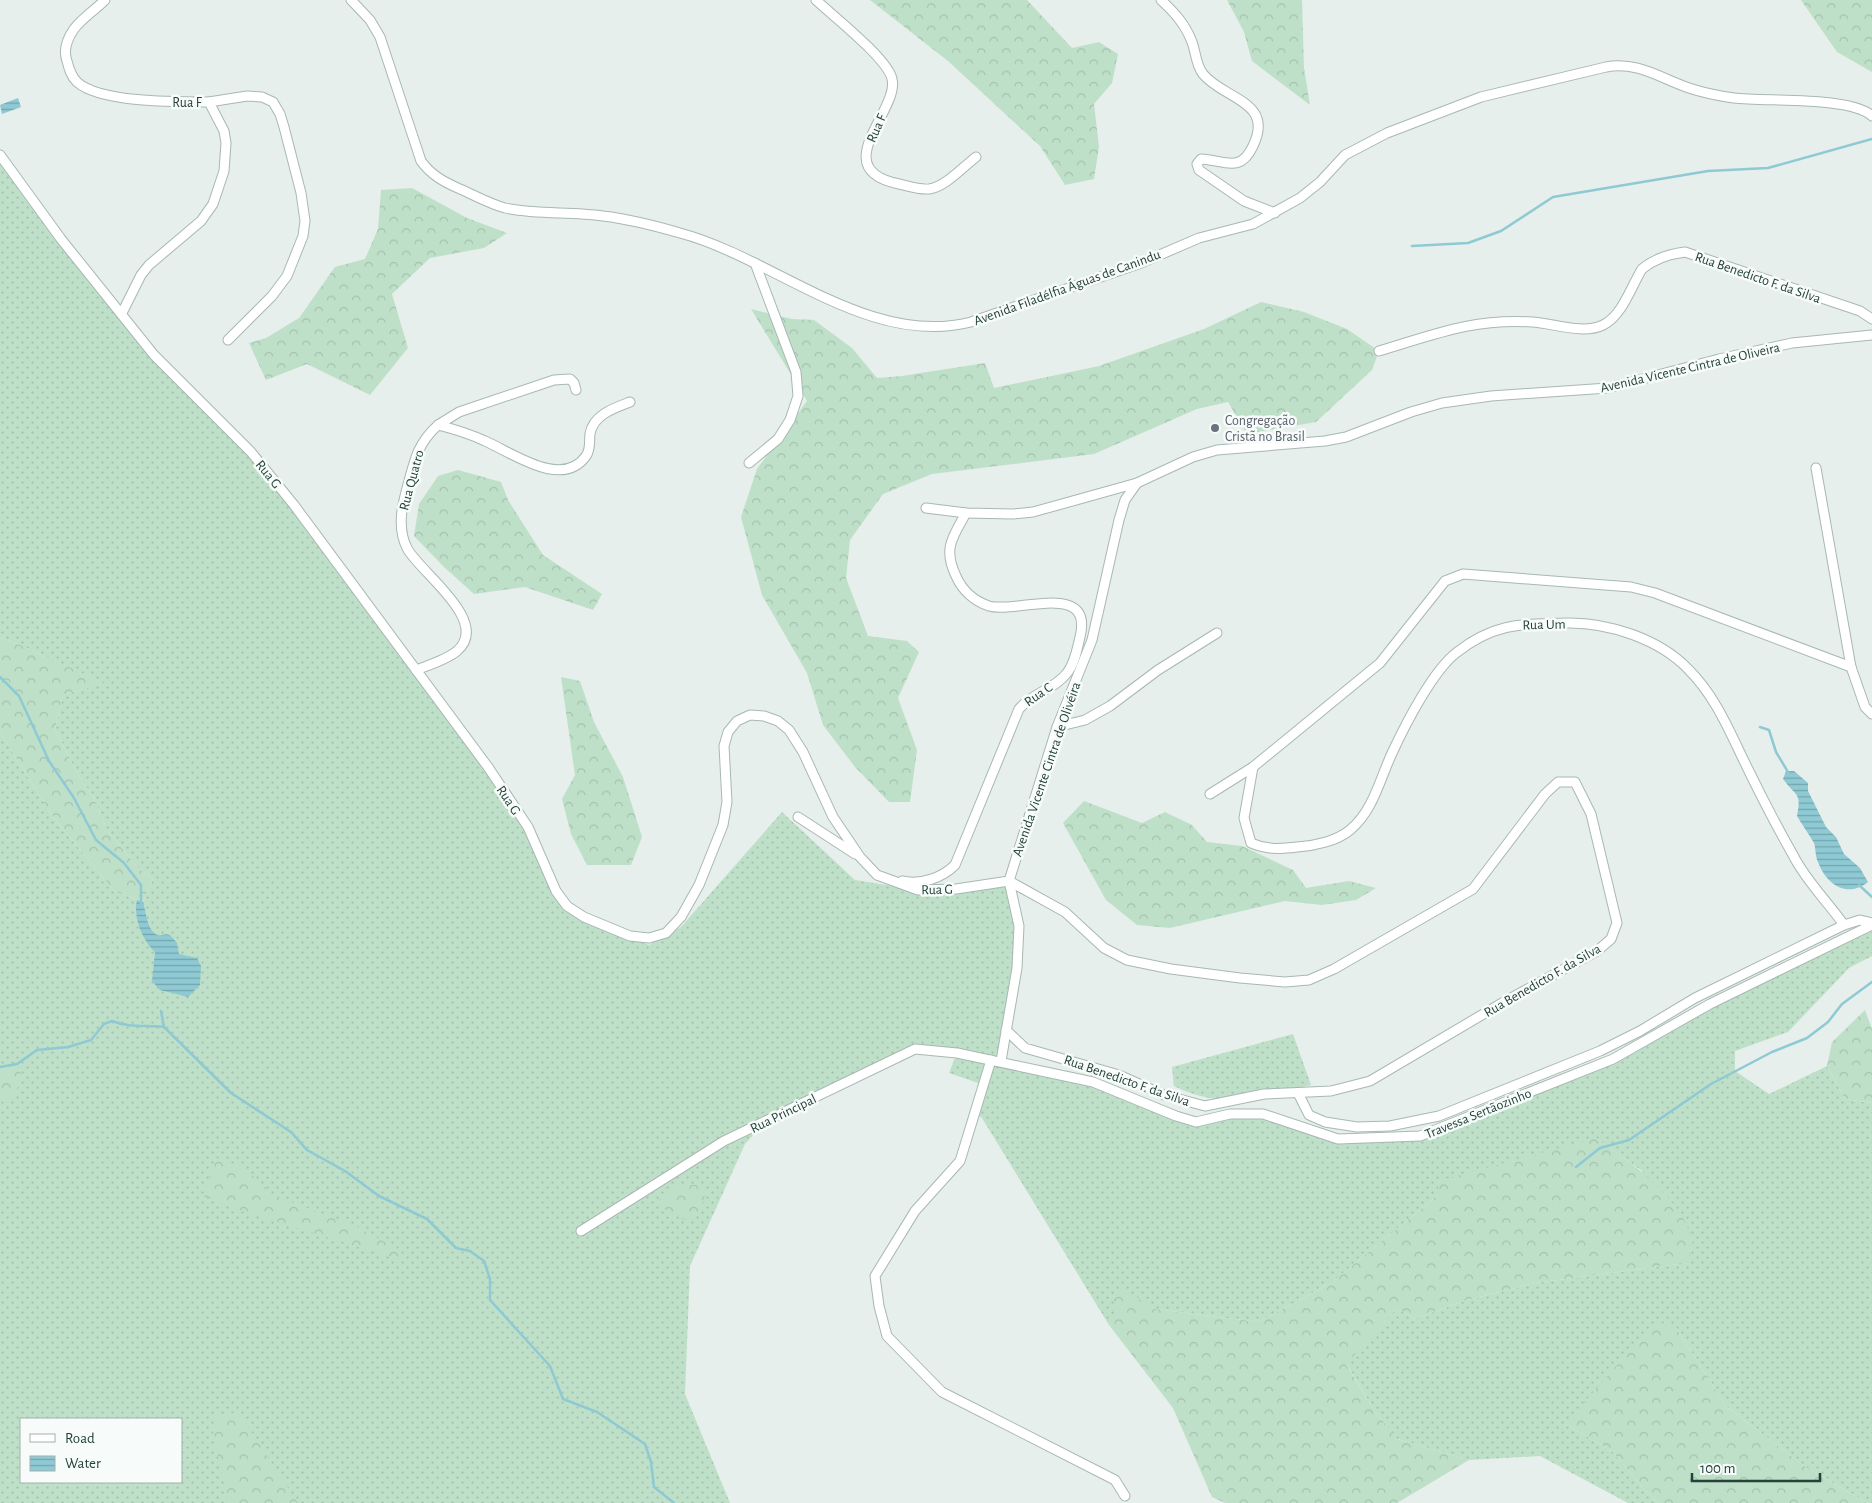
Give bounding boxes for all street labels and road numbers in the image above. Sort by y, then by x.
street label: Rua F [172,96,203,110]
street label: Rua F [865,111,890,145]
street label: Avenida Filadélfia Águas de Canindu [971,245,1163,328]
street label: Rua Benedicto F. da Silva [1693,250,1823,306]
street label: Avenida Vicente Cintra de Oliveira [1599,340,1782,395]
street label: Rua Quatro [397,448,427,512]
street label: Rua G [253,458,284,491]
street label: Rua Um [1522,618,1566,632]
street label: Avenida Vicente Cintra de Olivéira [1010,680,1084,858]
street label: Rua C [1022,680,1055,709]
street label: Rua G [493,783,523,818]
street label: Rua G [921,883,953,897]
street label: Rua Benedicto F. da Silva [1482,941,1604,1020]
street label: Rua Benedicto F. da Silva [1062,1053,1192,1109]
street label: Travessa Sertãozinho [1423,1086,1534,1142]
street label: Rua Principal [748,1092,819,1136]

